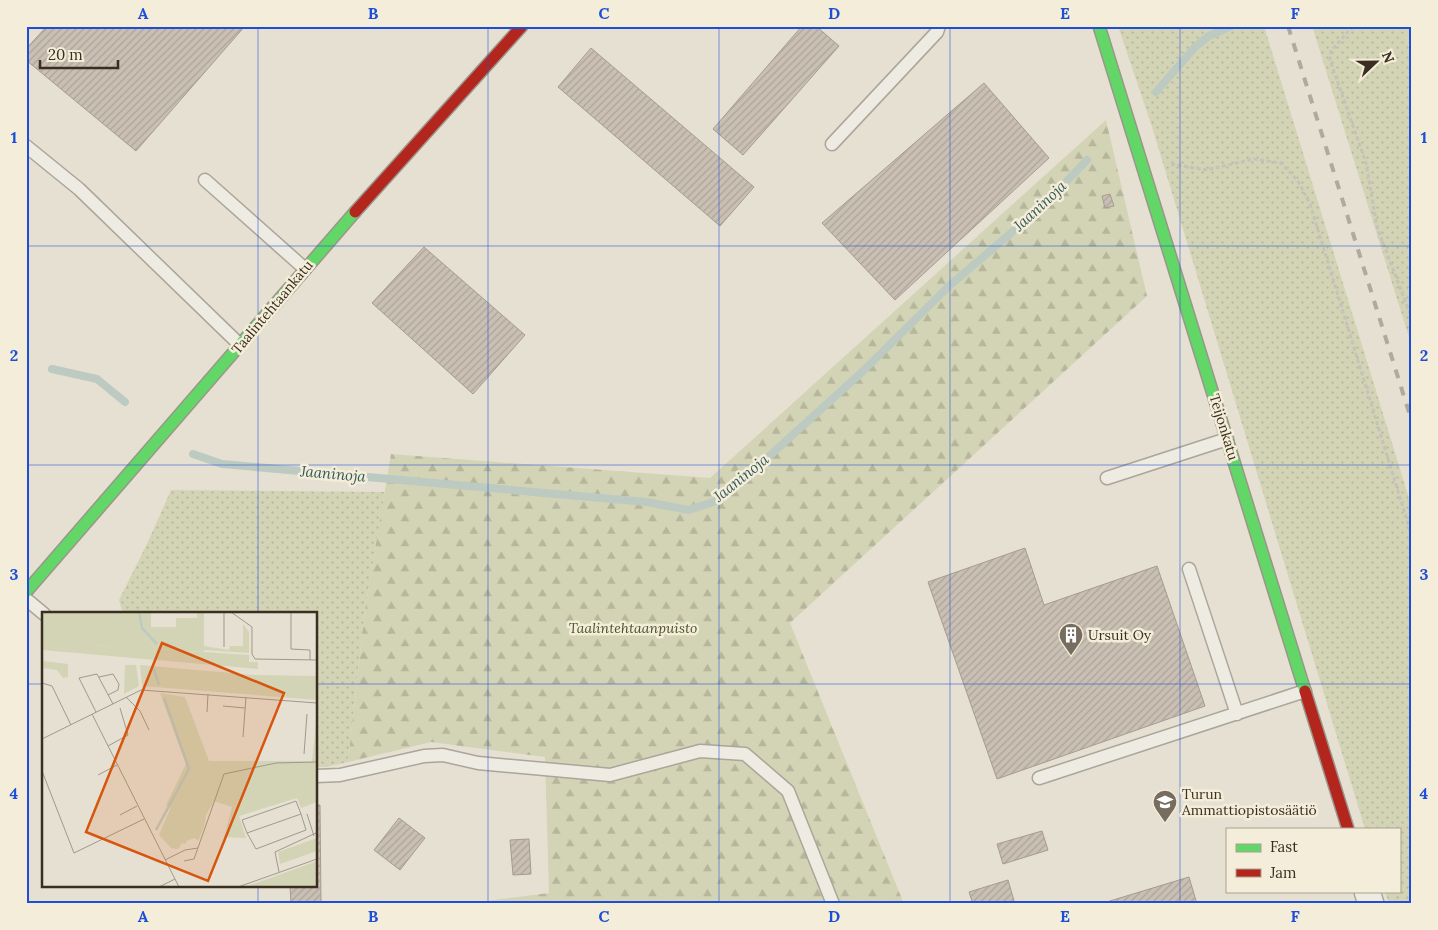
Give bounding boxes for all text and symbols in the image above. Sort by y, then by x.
text: A [138,3,149,23]
text: B [368,3,379,23]
text: C [598,3,610,23]
text: D [828,3,840,23]
text: E [1060,3,1070,23]
text: F [1290,3,1300,23]
scale bar [40,38,118,70]
north arrow [1350,38,1400,88]
text: 20 m [48,45,83,64]
text: N [1378,49,1398,66]
text: 1 [11,127,17,147]
text: 1 [1421,127,1427,147]
water label: Jaaninoja [1009,176,1071,236]
street label: Taalintehtaankatu [227,256,317,358]
text: 2 [10,345,18,365]
text: 2 [1420,345,1428,365]
street label: Teijonkatu [1205,392,1243,462]
water label: Jaaninoja [709,449,773,506]
water label: Jaaninoja [299,461,367,486]
text: 3 [10,564,19,584]
text: 3 [1420,564,1429,584]
inset map [42,612,318,888]
park label: Taalintehtaanpuisto [569,619,697,637]
building icon: Ursuit Oy [1058,622,1084,656]
place label: Ursuit Oy [1088,626,1152,644]
text: 4 [10,783,19,803]
text: 4 [1420,783,1429,803]
place label: Turun Ammattiopistosäätiö [1181,785,1317,819]
school or university icon: Turun Ammattiopistosäätiö [1152,789,1178,823]
legend [1226,828,1400,892]
text: Fast [1270,837,1298,856]
text: Jam [1269,863,1297,882]
text: A [138,906,149,926]
text: B [368,906,379,926]
text: C [598,906,610,926]
text: D [828,906,840,926]
text: E [1060,906,1070,926]
text: F [1290,906,1300,926]

